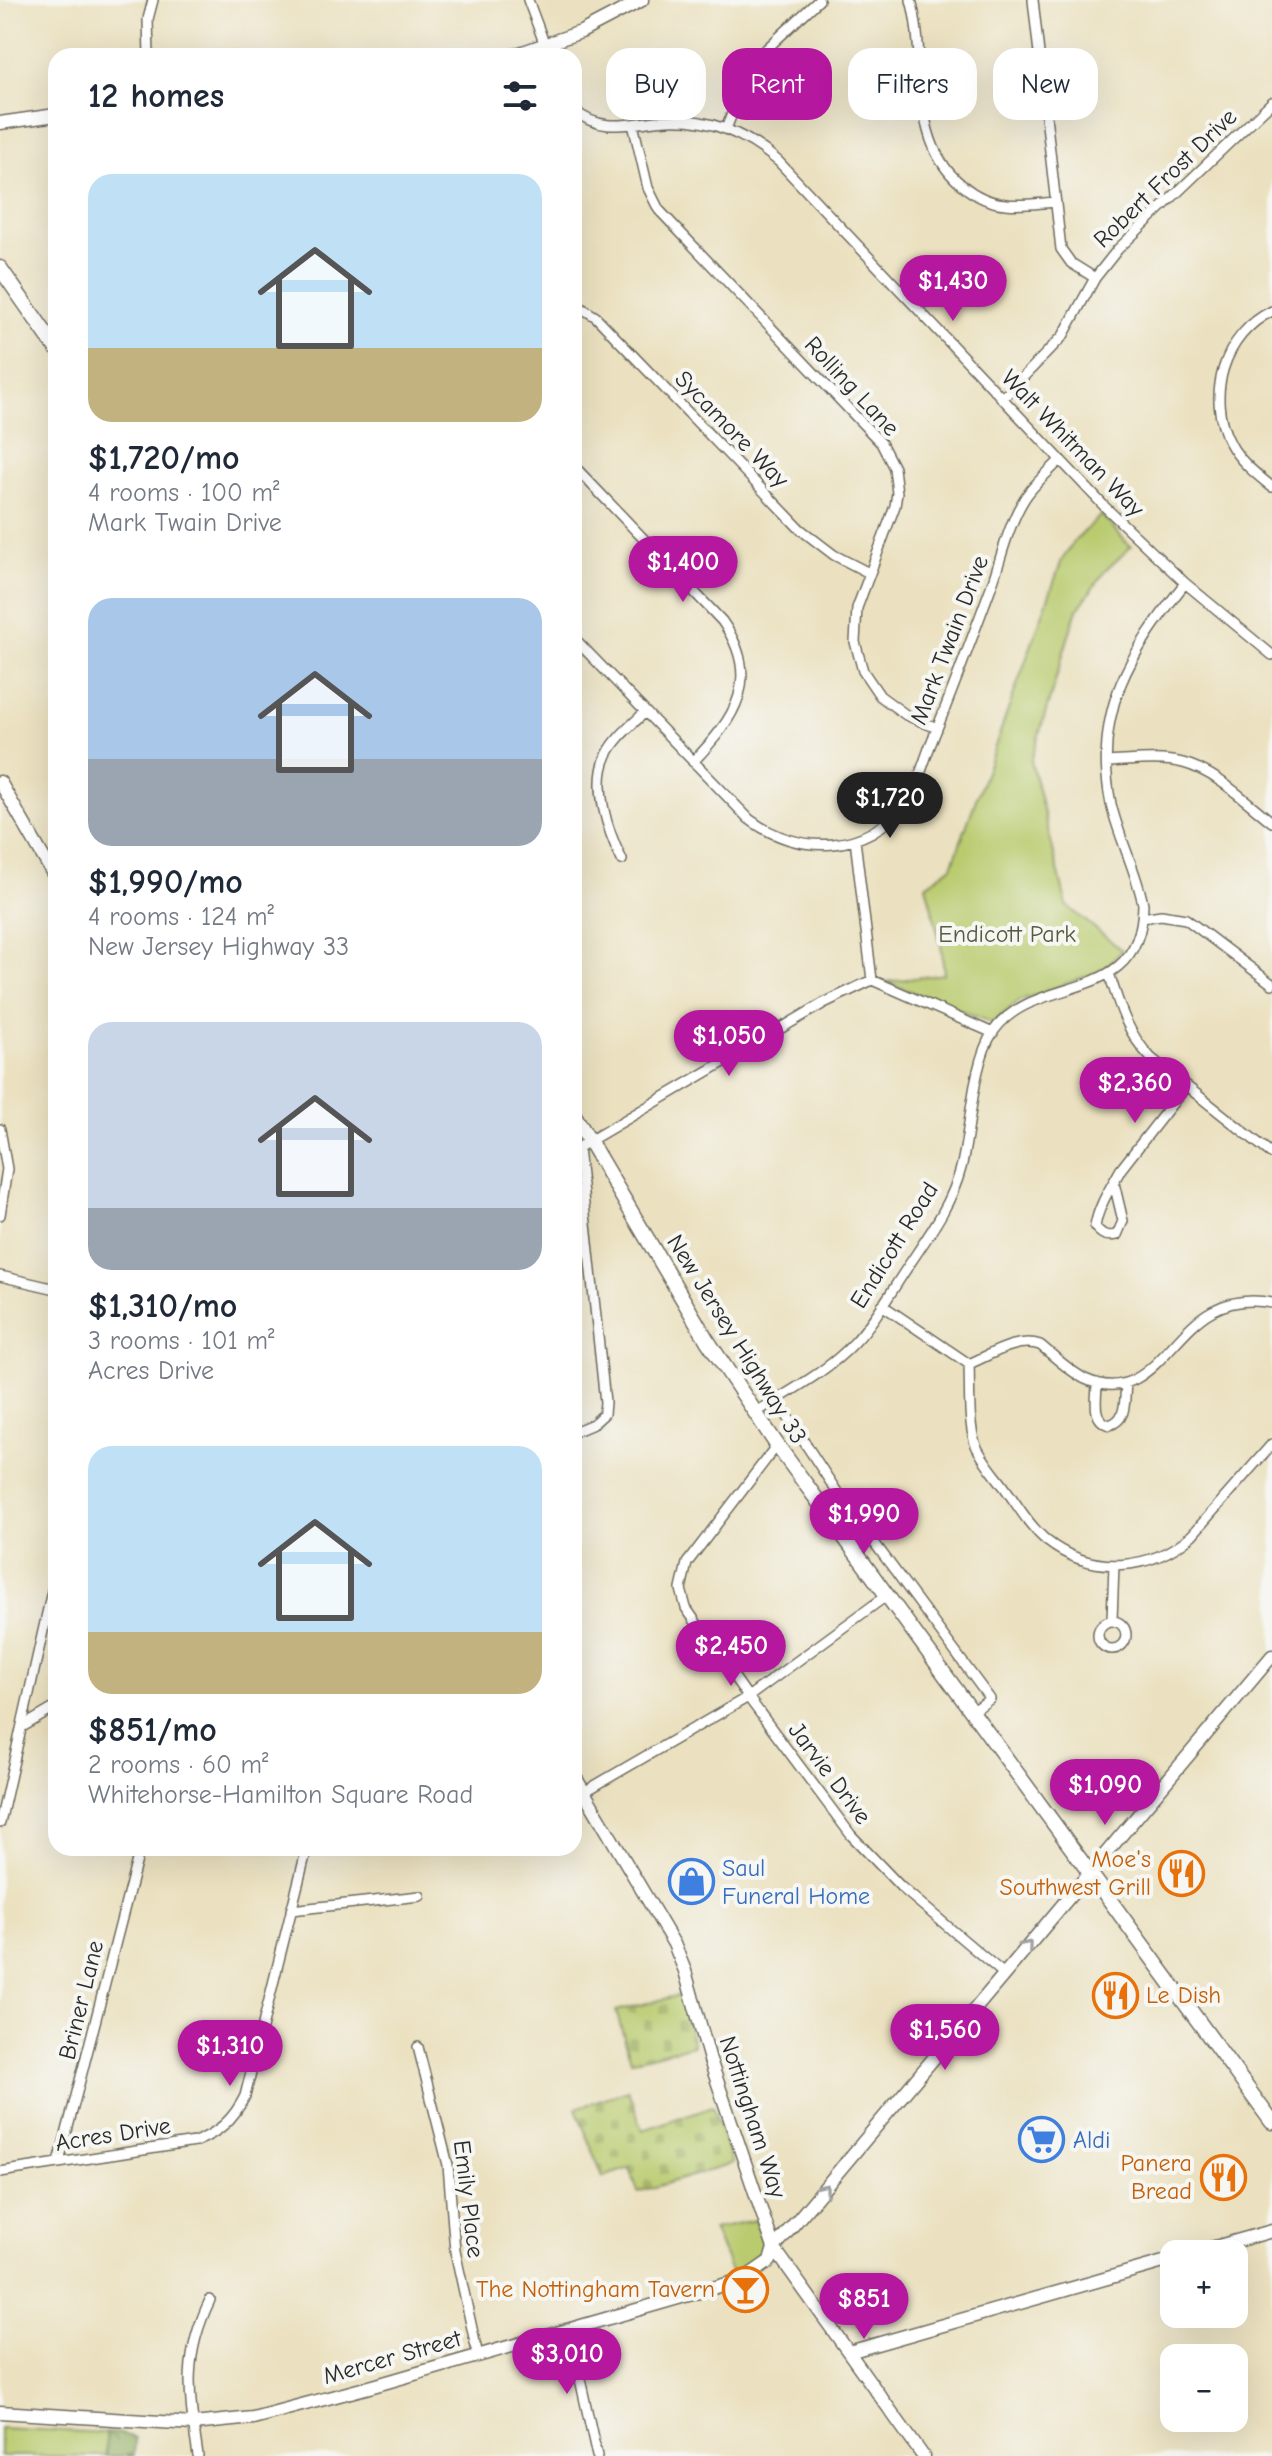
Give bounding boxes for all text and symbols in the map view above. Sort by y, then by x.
chip: Buy [606,48,706,120]
chip: Rent [722,48,832,120]
chip: Filters [848,48,977,120]
chip: New [993,48,1098,120]
icon: filters [498,74,542,118]
text: 12 homes [88,76,224,116]
street label: Robert Frost Drive [1088,103,1242,253]
icon: home [243,226,387,370]
pin: $1,430 [888,255,1018,323]
text: $1,430 [918,266,988,296]
street label: Rolling Lane [799,330,905,442]
street label: Walt Whitman Way [996,364,1150,523]
street label: Sycamore Way [669,365,795,493]
text: $1,720/mo [88,438,240,478]
text: 4 rooms · 100 m² [88,478,280,508]
text: Mark Twain Drive [88,508,282,538]
pin: $1,400 [618,536,748,604]
text: $1,400 [647,547,719,577]
street label: Mark Twain Drive [904,551,994,729]
icon: home [243,650,387,794]
pin: $1,720 [825,772,955,840]
text: $1,720 [855,783,925,813]
text: $1,990/mo [88,862,243,902]
text: 4 rooms · 124 m² [88,902,274,932]
park label: Endicott Park [938,920,1076,948]
text: New Jersey Highway 33 [88,932,349,962]
pin: $1,050 [664,1010,794,1078]
text: $1,050 [692,1021,766,1051]
pin: $2,360 [1070,1057,1200,1125]
text: $2,360 [1098,1068,1172,1098]
icon: home [243,1074,387,1218]
street label: Endicott Road [844,1177,944,1313]
street label: New Jersey Highway 33 [661,1229,813,1449]
text: $1,310/mo [88,1286,237,1326]
text: 3 rooms · 101 m² [88,1326,275,1356]
text: Acres Drive [88,1356,214,1386]
pin: $1,990 [799,1488,929,1556]
icon: home [243,1498,387,1642]
text: $1,990 [828,1499,900,1529]
pin: $2,450 [666,1620,796,1688]
text: $2,450 [694,1631,768,1661]
text: $851/mo [88,1710,217,1750]
street label: Jarvie Drive [783,1717,877,1829]
text: 2 rooms · 60 m² [88,1750,269,1780]
pin: $1,090 [1040,1759,1170,1827]
text: $1,090 [1068,1770,1142,1800]
text: Whitehorse-Hamilton Square Road [88,1780,473,1810]
place label: Moe's Southwest Grill [1000,1845,1151,1901]
restaurant icon: Moe's Southwest Grill [1158,1849,1206,1897]
place label: Saul Funeral Home [722,1854,870,1910]
shop icon: Saul Funeral Home [667,1858,715,1906]
street label: Briner Lane [53,1937,109,2063]
one-way arrow [1017,1941,1032,1956]
restaurant icon: Le Dish [1091,1971,1139,2019]
place label: Le Dish [1146,1981,1221,2009]
pin: $1,560 [880,2004,1010,2072]
text: $1,560 [908,2015,982,2045]
pin: $1,310 [165,2020,295,2088]
text: $1,310 [196,2031,264,2061]
street label: Nottingham Way [714,2032,792,2202]
street label: Acres Drive [53,2111,173,2157]
supermarket icon: Aldi [1018,2116,1066,2164]
place label: Aldi [1073,2126,1110,2154]
street label: Emily Place [448,2139,490,2259]
place label: Panera Bread [1120,2149,1192,2205]
restaurant icon: Panera Bread [1199,2153,1247,2201]
one-way arrow [814,2183,829,2198]
map controls [1160,2240,1248,2432]
button: + [1160,2240,1248,2328]
bar icon: The Nottingham Tavern [722,2265,770,2313]
pin: $851 [817,2273,911,2341]
place label: The Nottingham Tavern [476,2275,715,2303]
text: $851 [838,2284,891,2314]
street label: Mercer Street [320,2324,465,2390]
pin: $3,010 [502,2328,632,2396]
text: $3,010 [530,2339,604,2369]
button: − [1160,2344,1248,2432]

